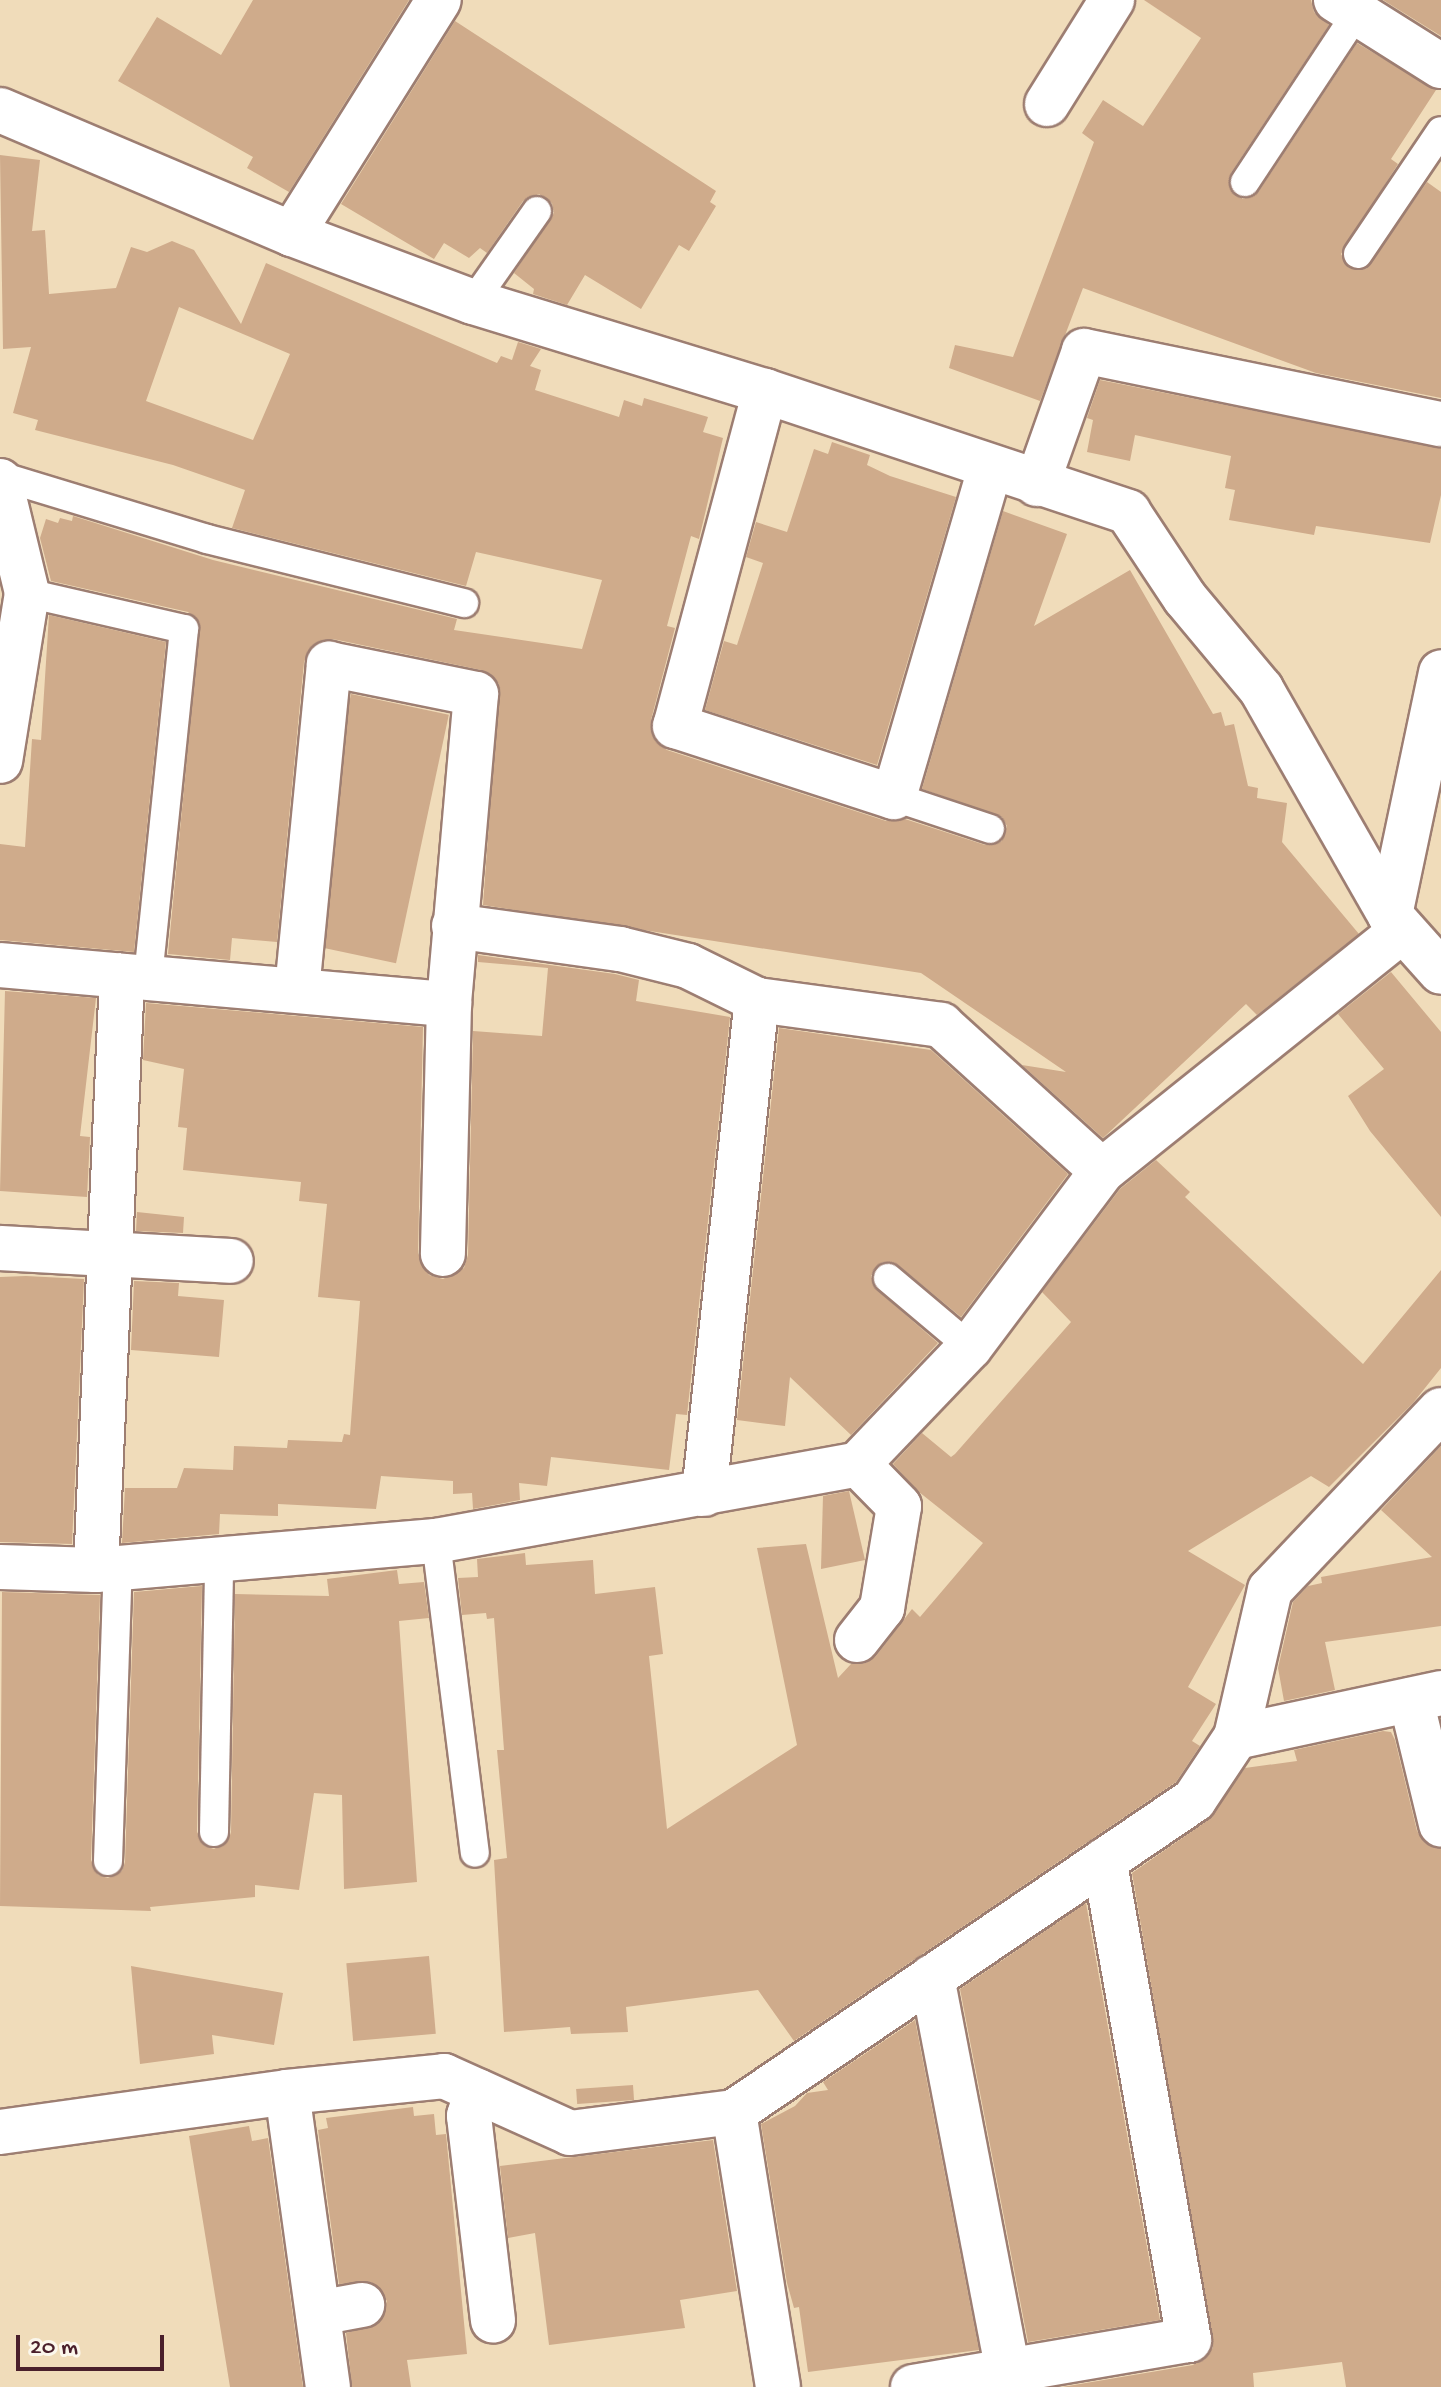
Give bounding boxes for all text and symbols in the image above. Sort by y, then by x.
scale bar [20,2319,168,2369]
text: 20 m [30,2334,78,2363]

